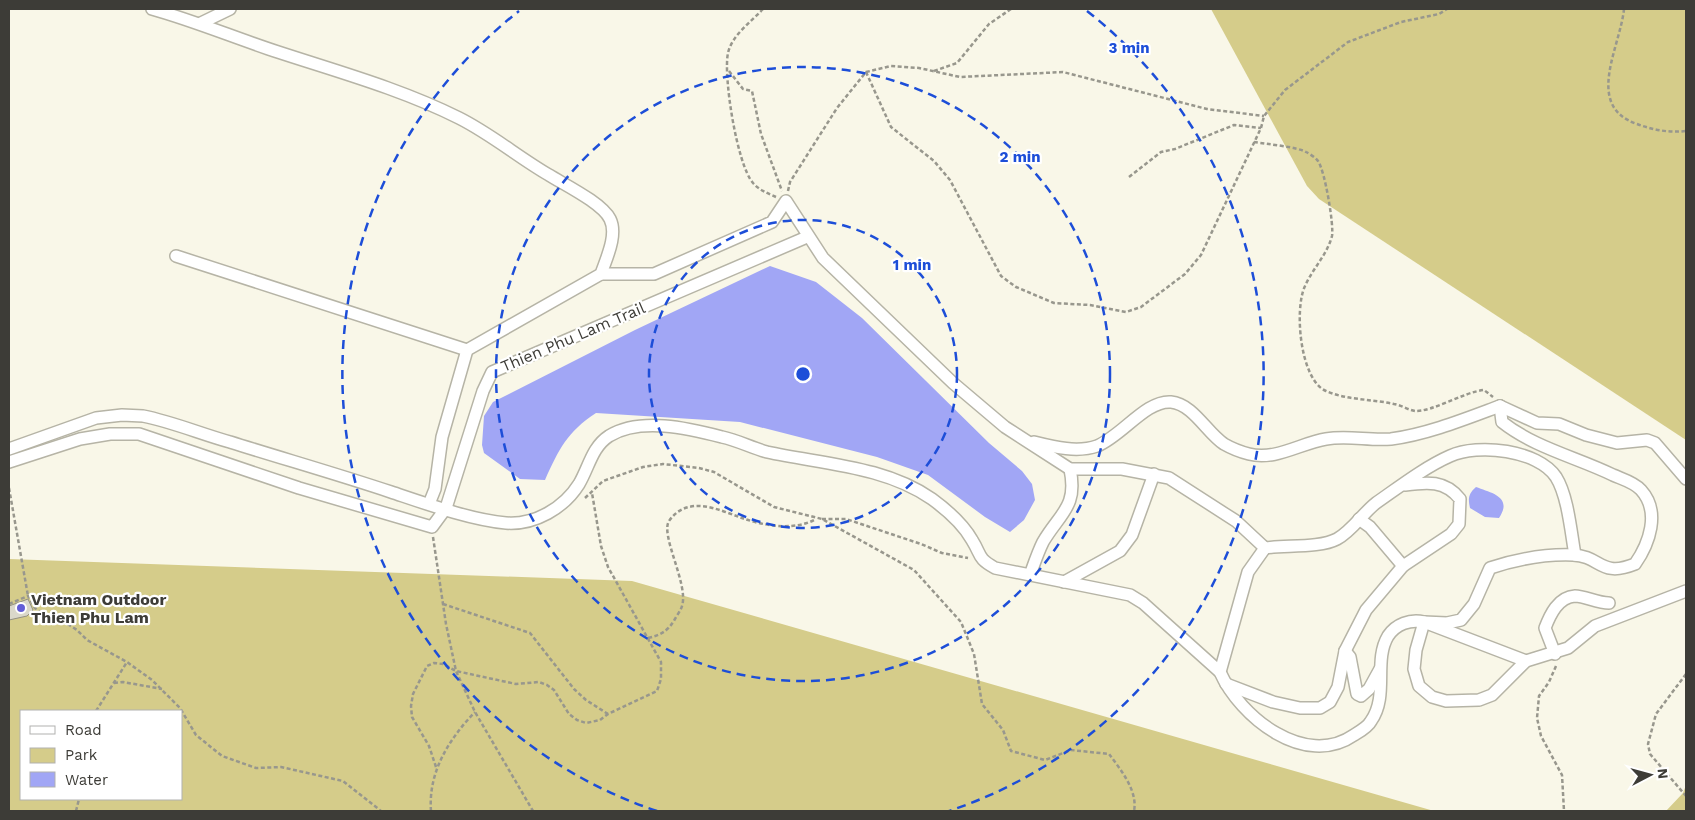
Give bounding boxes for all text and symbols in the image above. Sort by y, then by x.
text: 3 min [1109,39,1149,57]
text: 2 min [999,148,1041,166]
text: 1 min [893,256,931,274]
street label: Thien Phu Lam Trail [498,298,648,376]
centre of rings [794,365,812,383]
place label: Vietnam Outdoor Thien Phu Lam [31,590,166,627]
marker: Vietnam Outdoor Thien Phu Lam [15,602,27,614]
legend [20,710,182,800]
text: Road [65,721,102,739]
text: Park [65,746,98,764]
north arrow [1625,750,1675,800]
text: N [1654,768,1671,780]
text: Water [65,771,108,789]

